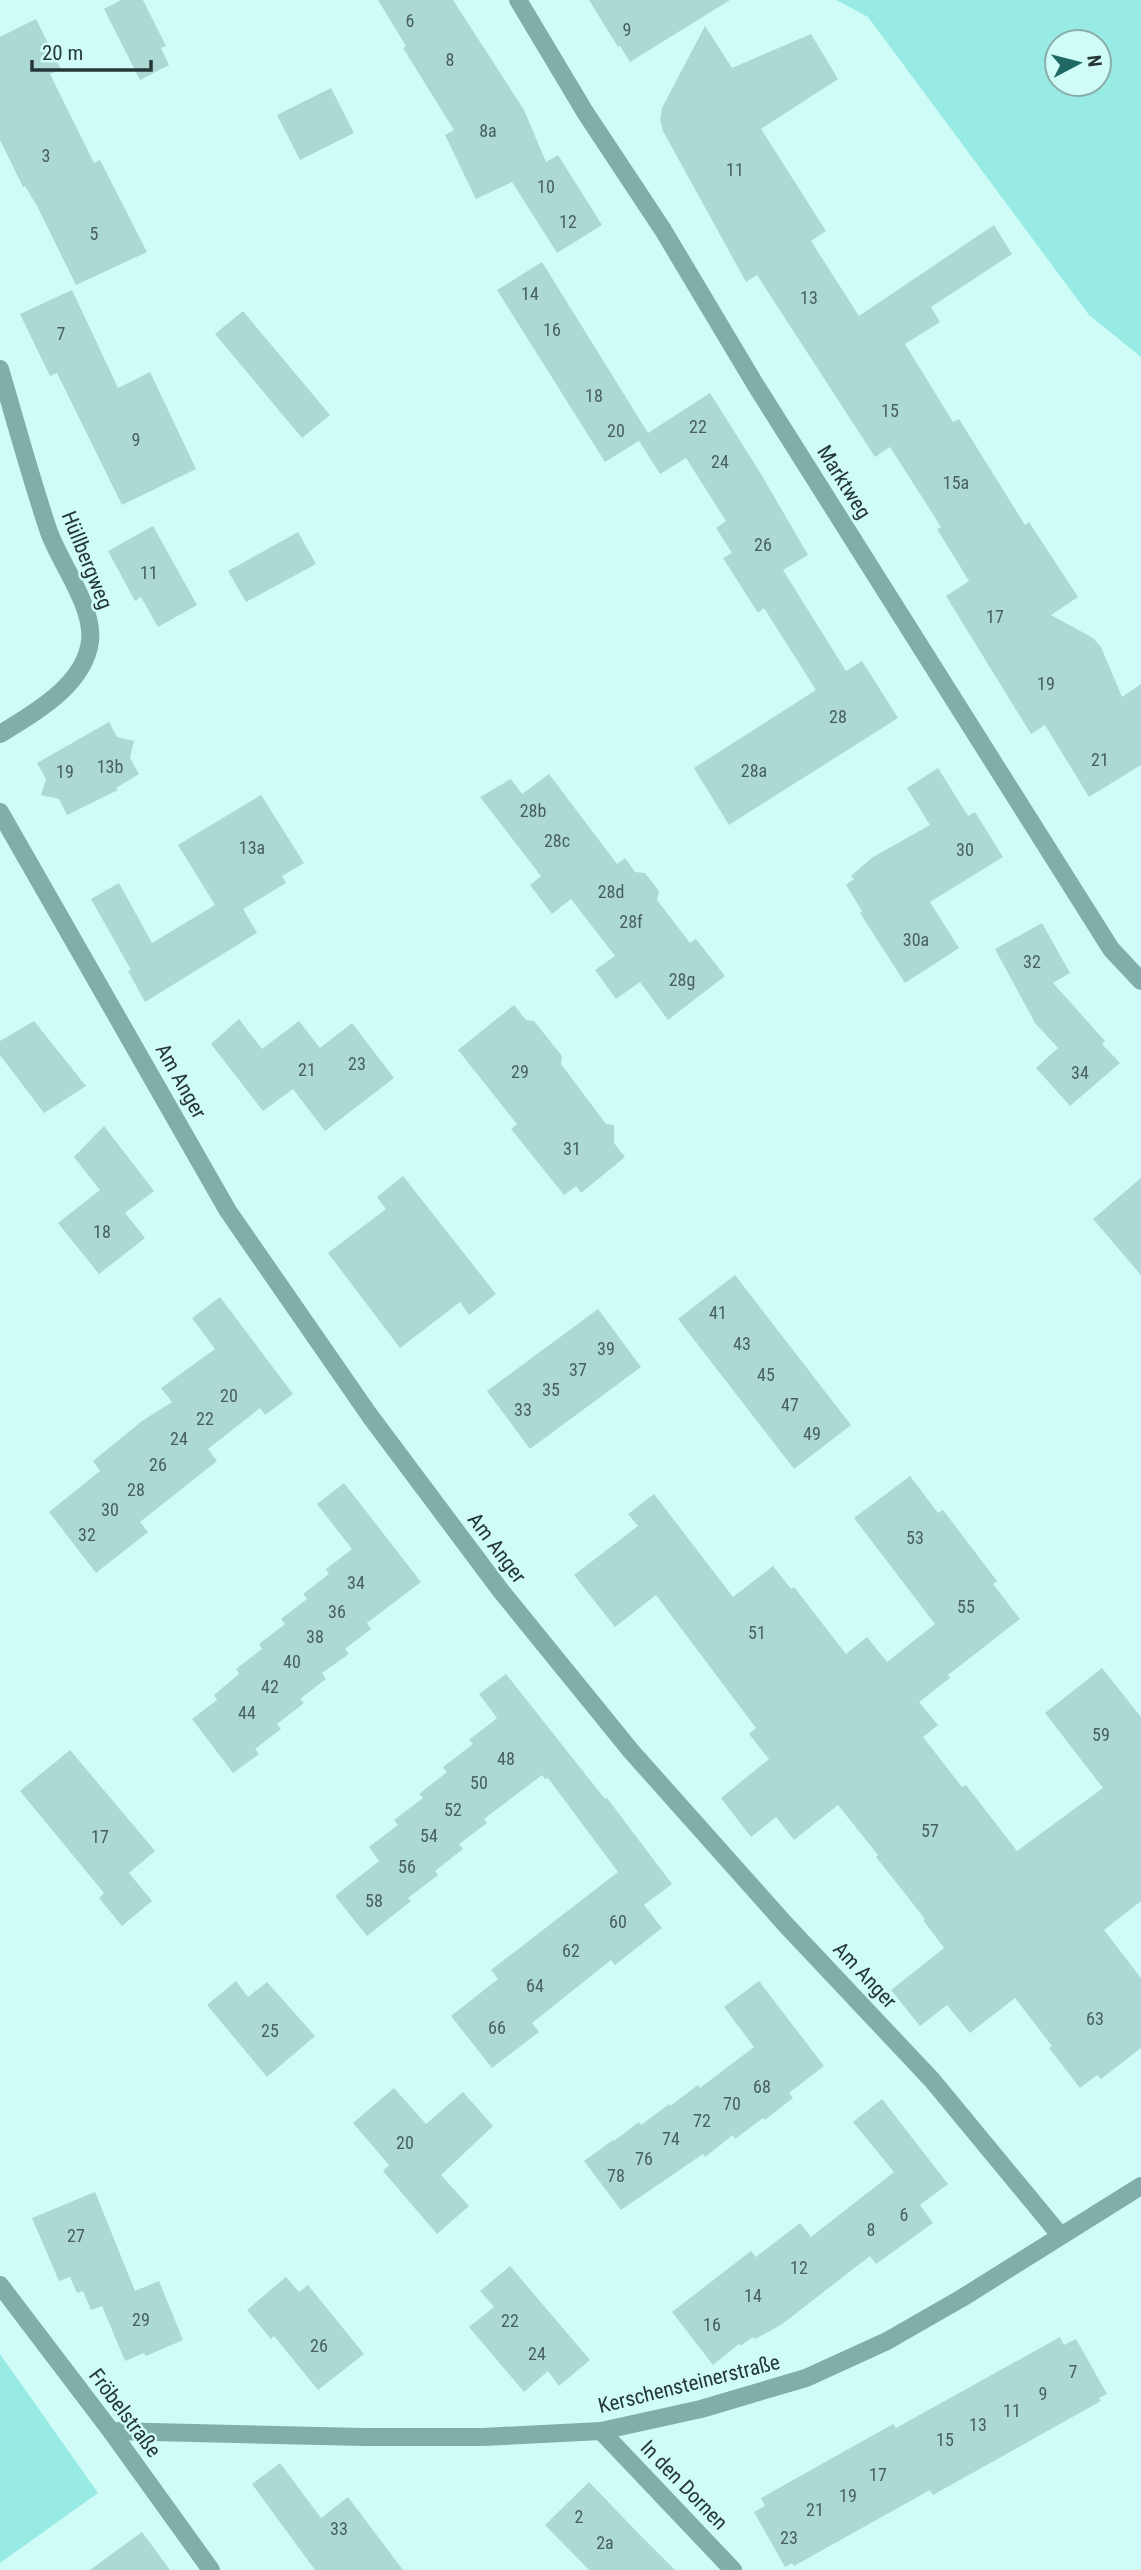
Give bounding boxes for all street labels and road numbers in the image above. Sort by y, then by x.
street label: Marktweg [812,441,876,523]
street label: Hüllbergweg [57,508,117,612]
street label: Am Anger [151,1039,211,1123]
street label: Am Anger [463,1508,531,1588]
street label: Am Anger [828,1937,902,2013]
street label: Kerschensteinerstraße [596,2350,782,2418]
street label: Fröbelstraße [84,2364,166,2462]
street label: In den Dornen [636,2435,732,2535]

